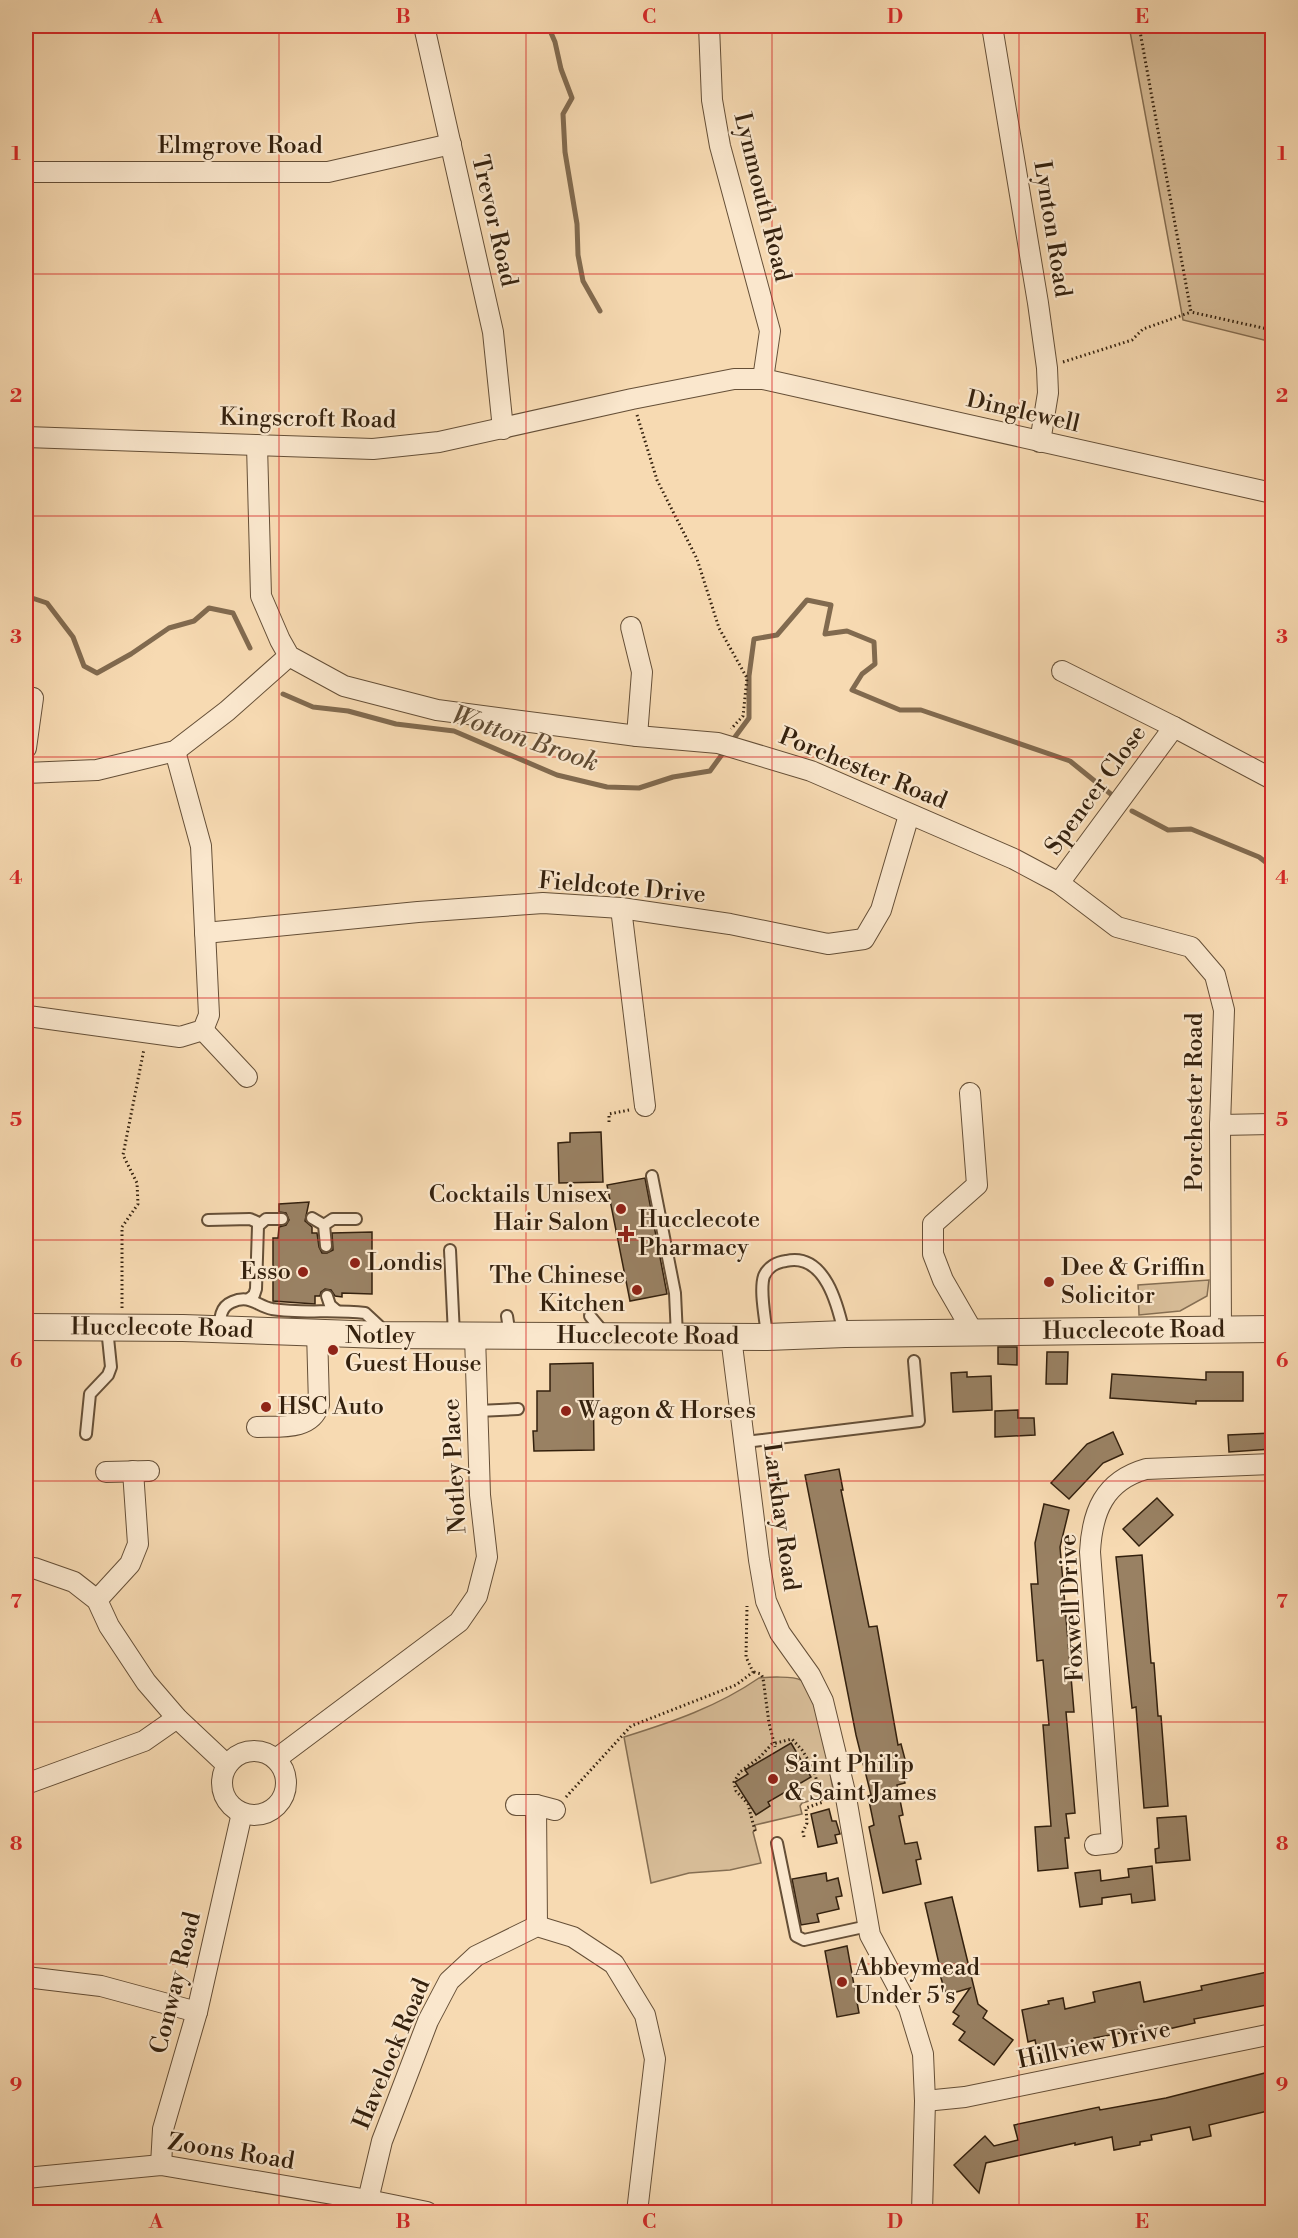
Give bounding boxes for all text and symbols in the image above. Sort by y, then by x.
text: A [148,5,164,30]
text: B [395,5,411,30]
text: C [642,5,656,30]
text: D [887,5,903,30]
text: E [1135,5,1149,30]
street label: Lynmouth Road [726,109,798,285]
street label: Elmgrove Road [157,131,323,161]
text: 1 [11,142,21,167]
text: 1 [1277,142,1287,167]
street label: Trevor Road [464,152,524,290]
street label: Lynton Road [1026,159,1078,300]
text: 2 [10,384,22,409]
street label: Dinglewell [963,384,1083,440]
text: 2 [1276,384,1288,409]
street label: Kingscroft Road [219,402,397,436]
text: 3 [10,625,22,650]
text: 3 [1276,625,1288,650]
water label: Wotton Brook [447,699,603,779]
street label: Spencer Close [1039,719,1153,861]
street label: Porchester Road [774,722,952,817]
text: 4 [9,866,23,891]
street label: Fieldcote Drive [537,866,707,910]
text: 4 [1275,866,1289,891]
street label: Porchester Road [1180,1012,1210,1191]
text: 5 [10,1108,22,1133]
text: 5 [1276,1108,1288,1133]
place label: Cocktails Unisex Hair Salon [429,1180,610,1238]
marker: Cocktails Unisex Hair Salon [614,1202,628,1216]
place label: Hucclecote Pharmacy [638,1205,760,1263]
marker: Hucclecote Pharmacy [619,1227,633,1241]
place label: Londis [367,1248,443,1278]
place label: Dee & Griffin Solicitor [1061,1253,1205,1311]
marker: Londis [348,1256,362,1270]
place label: Esso [240,1257,291,1287]
place label: The Chinese Kitchen [489,1261,625,1319]
marker: Esso [296,1265,310,1279]
marker: Dee & Griffin Solicitor [1042,1275,1056,1289]
marker: The Chinese Kitchen [630,1283,644,1297]
street label: Hucclecote Road [71,1312,254,1345]
street label: Hucclecote Road [1042,1315,1226,1347]
place label: Notley Guest House [345,1321,482,1379]
street label: Hucclecote Road [556,1321,740,1352]
marker: Notley Guest House [326,1343,340,1357]
text: 6 [10,1349,23,1374]
text: 6 [1276,1349,1289,1374]
place label: HSC Auto [278,1392,384,1422]
place label: Wagon & Horses [577,1396,756,1426]
street label: Notley Place [436,1398,474,1534]
marker: HSC Auto [259,1400,273,1414]
marker: Wagon & Horses [559,1404,573,1418]
street label: Larkhay Road [756,1441,806,1593]
street label: Foxwell Drive [1053,1533,1091,1683]
text: 7 [10,1590,22,1615]
text: 7 [1276,1590,1288,1615]
place label: Saint Philip & Saint James [785,1750,937,1808]
marker: Saint Philip & Saint James [766,1772,780,1786]
text: 8 [10,1832,23,1857]
text: 8 [1276,1832,1289,1857]
street label: Conway Road [144,1909,208,2057]
place label: Abbeymead Under 5's [853,1953,980,2011]
street label: Havelock Road [347,1974,437,2134]
marker: Abbeymead Under 5's [835,1975,849,1989]
street label: Hillview Drive [1015,2014,1173,2076]
text: 9 [10,2073,22,2098]
text: 9 [1276,2073,1288,2098]
street label: Zoons Road [165,2127,297,2177]
text: A [148,2210,164,2235]
text: B [395,2210,411,2235]
text: C [642,2210,656,2235]
text: D [887,2210,903,2235]
text: E [1135,2210,1149,2235]

